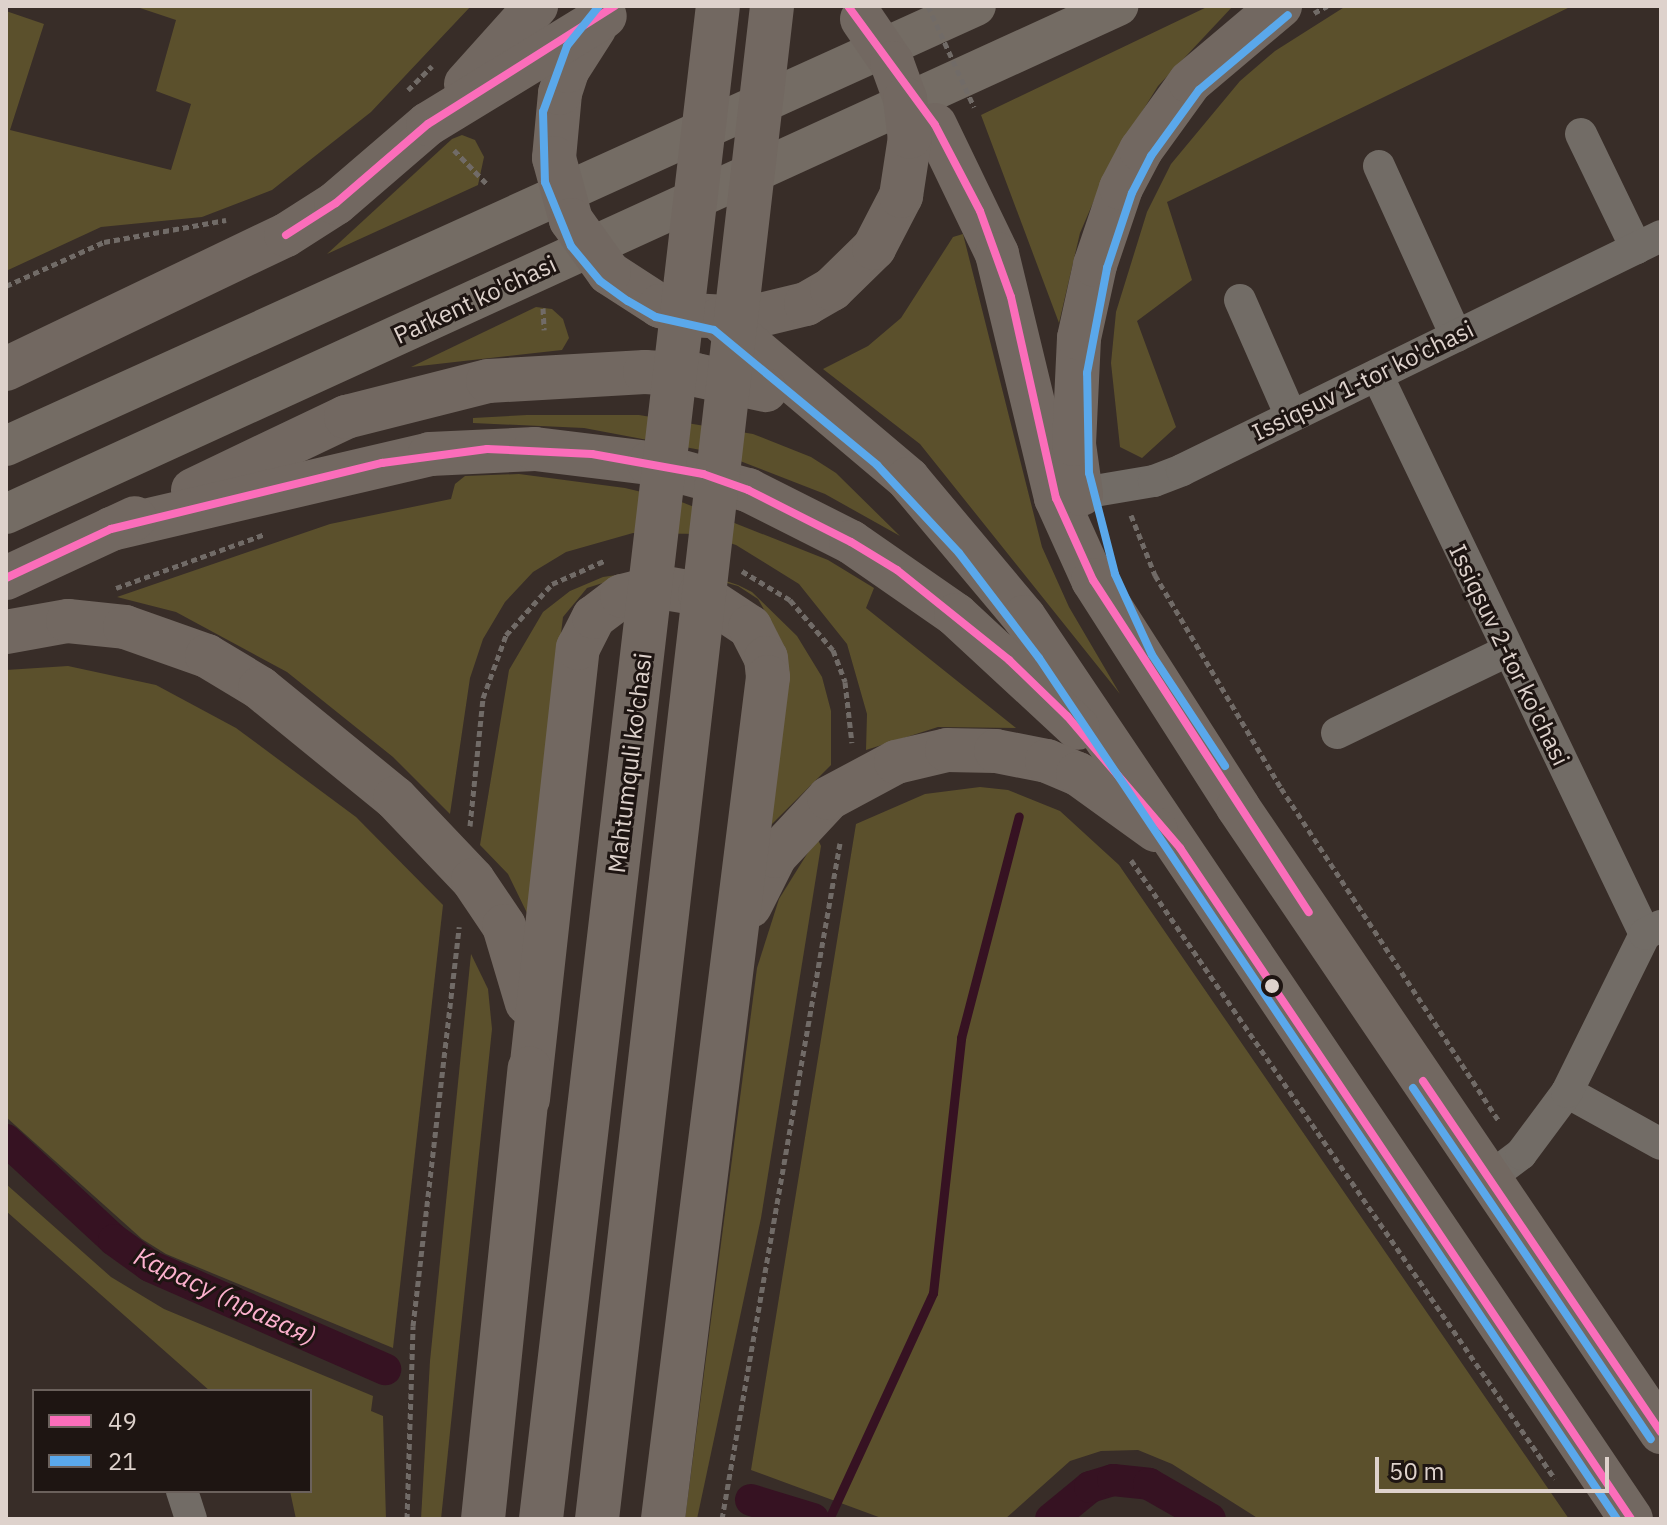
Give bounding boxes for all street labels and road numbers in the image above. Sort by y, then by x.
street label: Parkent ko'chasi [389,250,561,350]
street label: Issiqsuv 1-tor ko'chasi [1248,315,1478,447]
street label: Issiqsuv 2-tor ko'chasi [1443,540,1575,770]
street label: Mahtumquli ko'chasi [602,651,658,875]

